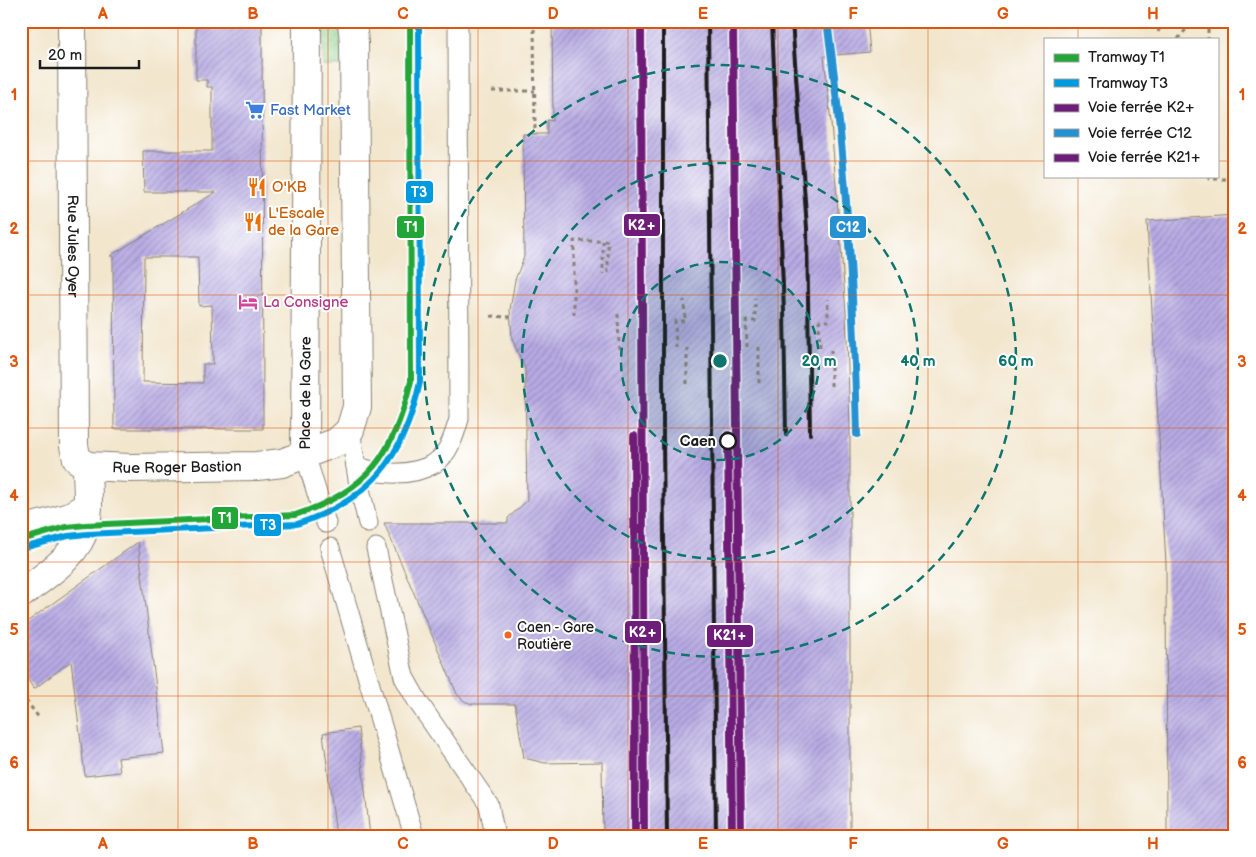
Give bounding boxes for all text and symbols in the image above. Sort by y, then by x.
text: A [97,5,108,24]
text: B [247,5,259,24]
text: C [397,5,409,24]
text: D [547,5,559,24]
text: E [698,5,708,24]
text: F [848,5,858,24]
text: G [997,5,1009,24]
text: H [1147,5,1159,24]
scale bar [40,38,139,70]
legend [1044,38,1218,178]
text: 20 m [48,46,82,65]
text: Tramway T1 [1088,48,1165,67]
text: Tramway T3 [1088,74,1168,93]
text: 1 [11,86,17,105]
text: 1 [1239,86,1245,105]
text: Voie ferrée K2+ [1088,98,1195,117]
supermarket icon: Fast Market [244,99,266,121]
place label: Fast Market [270,101,351,120]
text: Voie ferrée C12 [1088,124,1192,143]
text: Voie ferrée K21+ [1088,148,1201,167]
restaurant icon: O'KB [246,176,268,198]
place label: O'KB [272,178,307,197]
line badge: T3 [405,180,434,204]
text: T3 [411,184,427,201]
street label: Rue Jules Oyer [63,195,83,298]
place label: L'Escale de la Gare [268,204,339,240]
restaurant icon: L'Escale de la Gare [242,211,264,233]
line badge: K2+ [623,213,661,237]
line badge: T1 [396,215,425,239]
line badge: C12 [829,215,867,239]
text: K2+ [628,217,656,234]
text: T1 [404,219,418,236]
text: C12 [836,219,861,236]
text: 2 [9,220,19,239]
text: 2 [1237,220,1247,239]
hotel icon: La Consigne [237,291,259,313]
place label: La Consigne [263,293,348,312]
street label: Place de la Gare [296,336,315,450]
centre of rings [711,352,729,370]
text: 20 m [802,352,837,371]
text: 40 m [900,352,936,371]
text: 60 m [998,352,1034,371]
text: 3 [9,353,19,372]
text: 3 [1237,353,1247,372]
place label: Caen [680,432,716,451]
marker: Caen [719,432,737,450]
street label: Rue Roger Bastion [112,457,242,478]
text: 4 [9,487,19,506]
text: 4 [1237,487,1247,506]
line badge: T1 [211,506,239,530]
text: T1 [218,510,232,527]
line badge: T3 [253,513,282,537]
text: T3 [260,517,276,534]
place label: Caen - Gare Routière [517,619,594,653]
line badge: K2+ [624,620,662,644]
text: 5 [9,621,19,640]
text: 5 [1237,621,1247,640]
text: K2+ [629,624,657,641]
line badge: K21+ [706,624,754,648]
text: K21+ [713,627,747,644]
marker: Caen - Gare Routière [503,630,513,640]
text: 6 [9,754,19,773]
text: 6 [1237,754,1247,773]
text: A [97,835,108,854]
text: B [247,835,259,854]
text: C [397,835,409,854]
text: D [547,835,559,854]
text: E [698,835,708,854]
text: F [848,835,858,854]
text: G [997,835,1009,854]
text: H [1147,835,1159,854]

